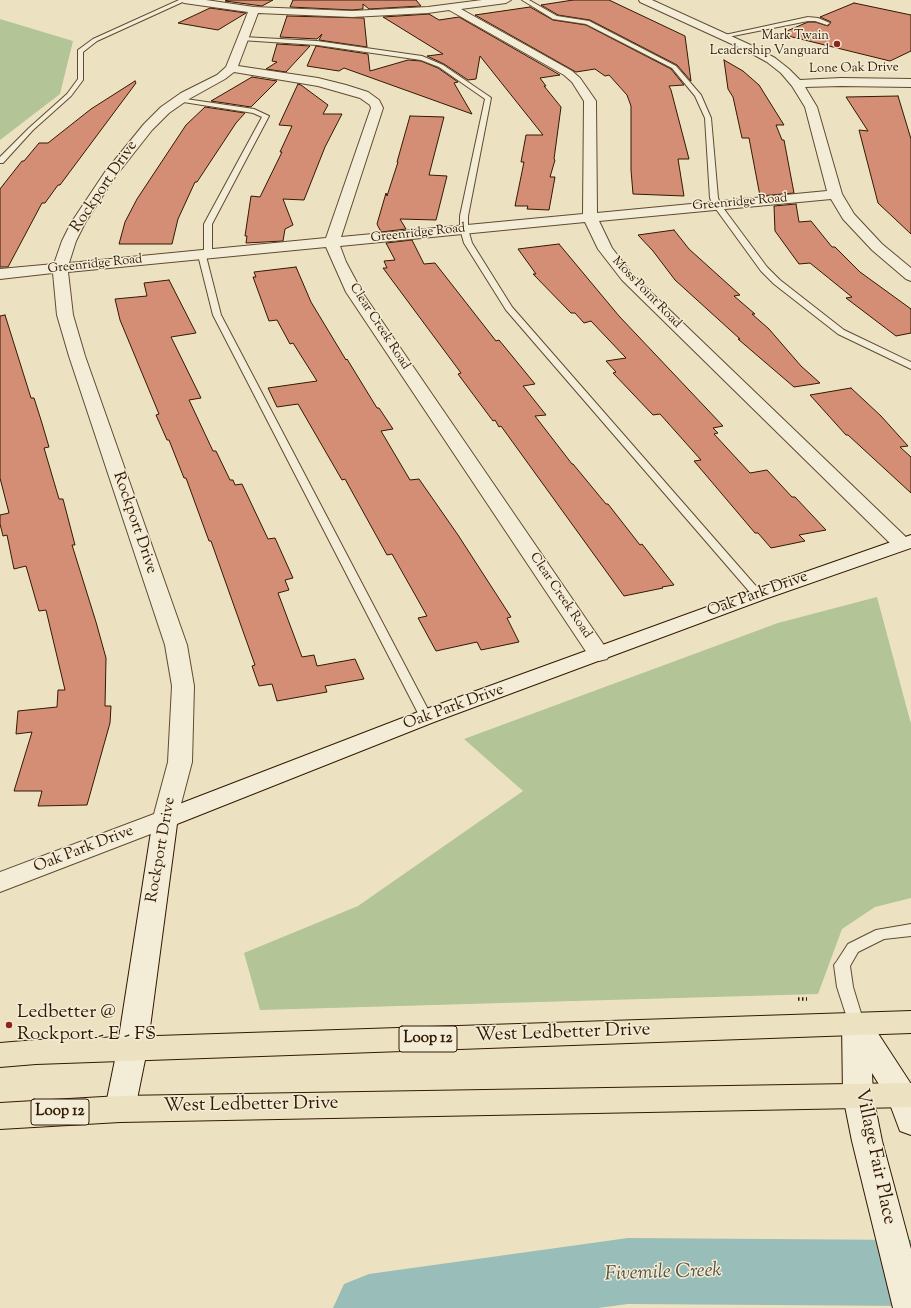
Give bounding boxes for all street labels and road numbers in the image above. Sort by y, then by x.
street label: Lone Oak Drive [809,60,899,78]
street label: Rockport Drive [67,137,143,237]
street label: Greenridge Road [692,191,788,215]
street label: Greenridge Road [370,221,466,247]
street label: Greenridge Road [47,252,143,278]
street label: Moss Point Road [608,254,684,332]
street label: Clear Creek Road [345,281,413,373]
street label: Rockport Drive [108,470,160,576]
street label: Clear Creek Road [526,550,594,642]
street label: Oak Park Drive [705,568,811,622]
street label: Oak Park Drive [401,681,507,735]
street label: Rockport Drive [143,796,181,904]
street label: Oak Park Drive [31,822,137,878]
street label: West Ledbetter Drive [475,1020,651,1048]
road number: Loop 12 [399,1026,457,1052]
street label: Village Fair Place [848,1087,900,1227]
street label: West Ledbetter Drive [163,1093,339,1119]
road number: Loop 12 [31,1099,89,1125]

